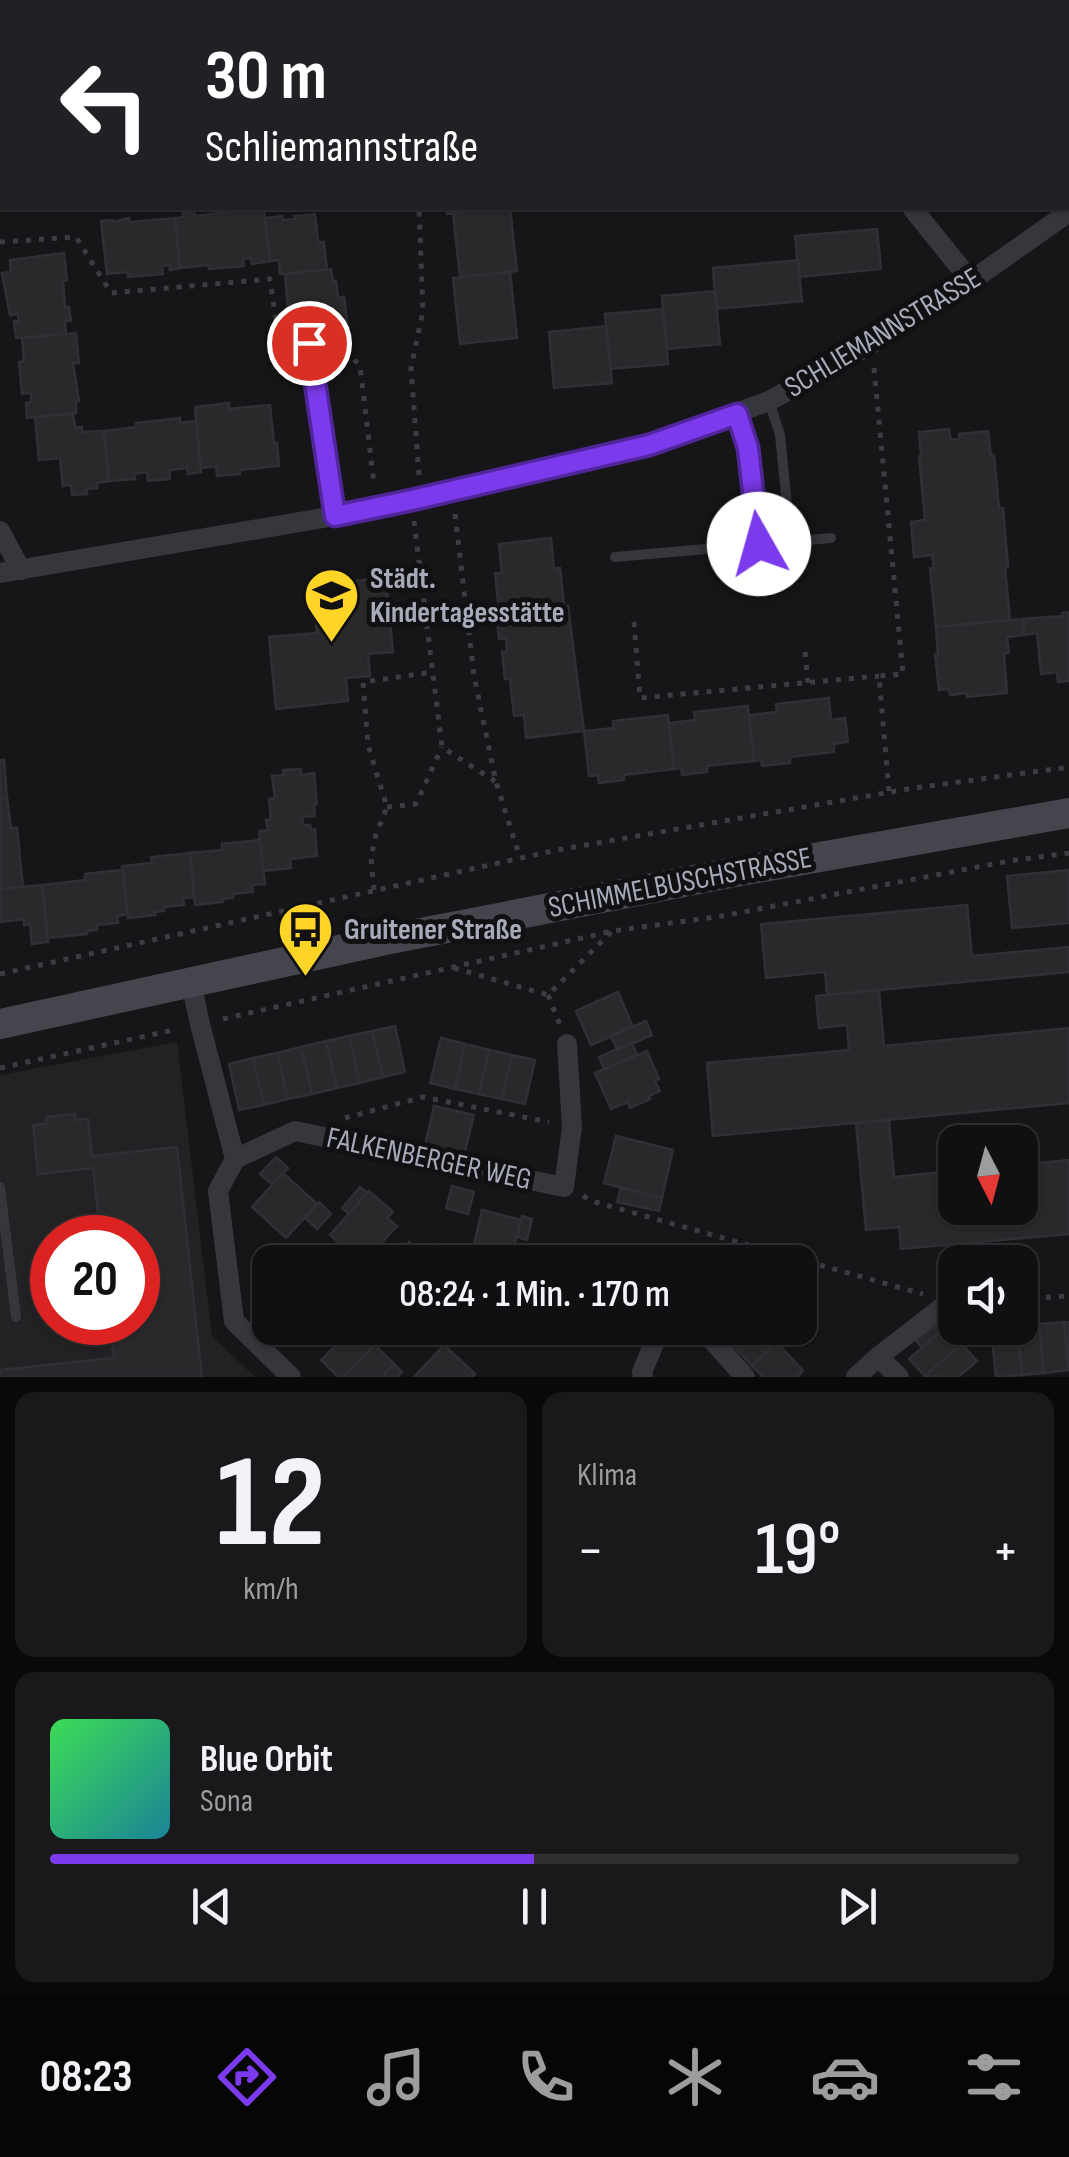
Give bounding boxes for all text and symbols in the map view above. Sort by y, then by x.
text: 30 m [205,35,327,119]
icon: left [40,40,170,170]
text: Schliemannstraße [205,120,478,175]
street label: SCHLIEMANNSTRASSE [779,260,987,406]
pin [267,301,352,386]
icon: arrive [282,316,337,371]
position arrow [707,492,811,596]
place label: Städt. Kindertagesstätte [370,561,565,631]
school or university icon: Städt. Kindertagesstätte [301,566,361,645]
street label: SCHIMMELBUSCHSTRASSE [545,840,815,926]
bus stop icon: Gruitener Straße [275,900,335,979]
place label: Gruitener Straße [344,912,522,948]
street label: FALKENBERGER WEG [323,1120,535,1198]
north arrow [938,1125,1038,1225]
map controls [938,1125,1038,1345]
speed limit sign: 20 [30,1215,160,1345]
button: sound [938,1245,1038,1345]
text: 08:24 · 1 Min. · 170 m [399,1272,670,1317]
text: 12 [216,1427,326,1583]
text: Klima [577,1456,637,1495]
text: 19° [755,1505,841,1596]
text: − [577,1518,604,1585]
text: + [992,1518,1019,1585]
text: km/h [243,1570,299,1609]
text: Blue Orbit [200,1737,333,1782]
text: Sona [200,1782,253,1821]
icon: previous [184,1879,239,1934]
icon: pause [507,1879,562,1934]
icon: next [830,1879,885,1934]
icon: directions [212,2042,282,2112]
icon: music [361,2042,431,2112]
icon: phone [511,2042,581,2112]
icon: climate [660,2042,730,2112]
icon: car [810,2042,880,2112]
icon: filters [959,2042,1029,2112]
text: 08:23 [40,2050,132,2105]

